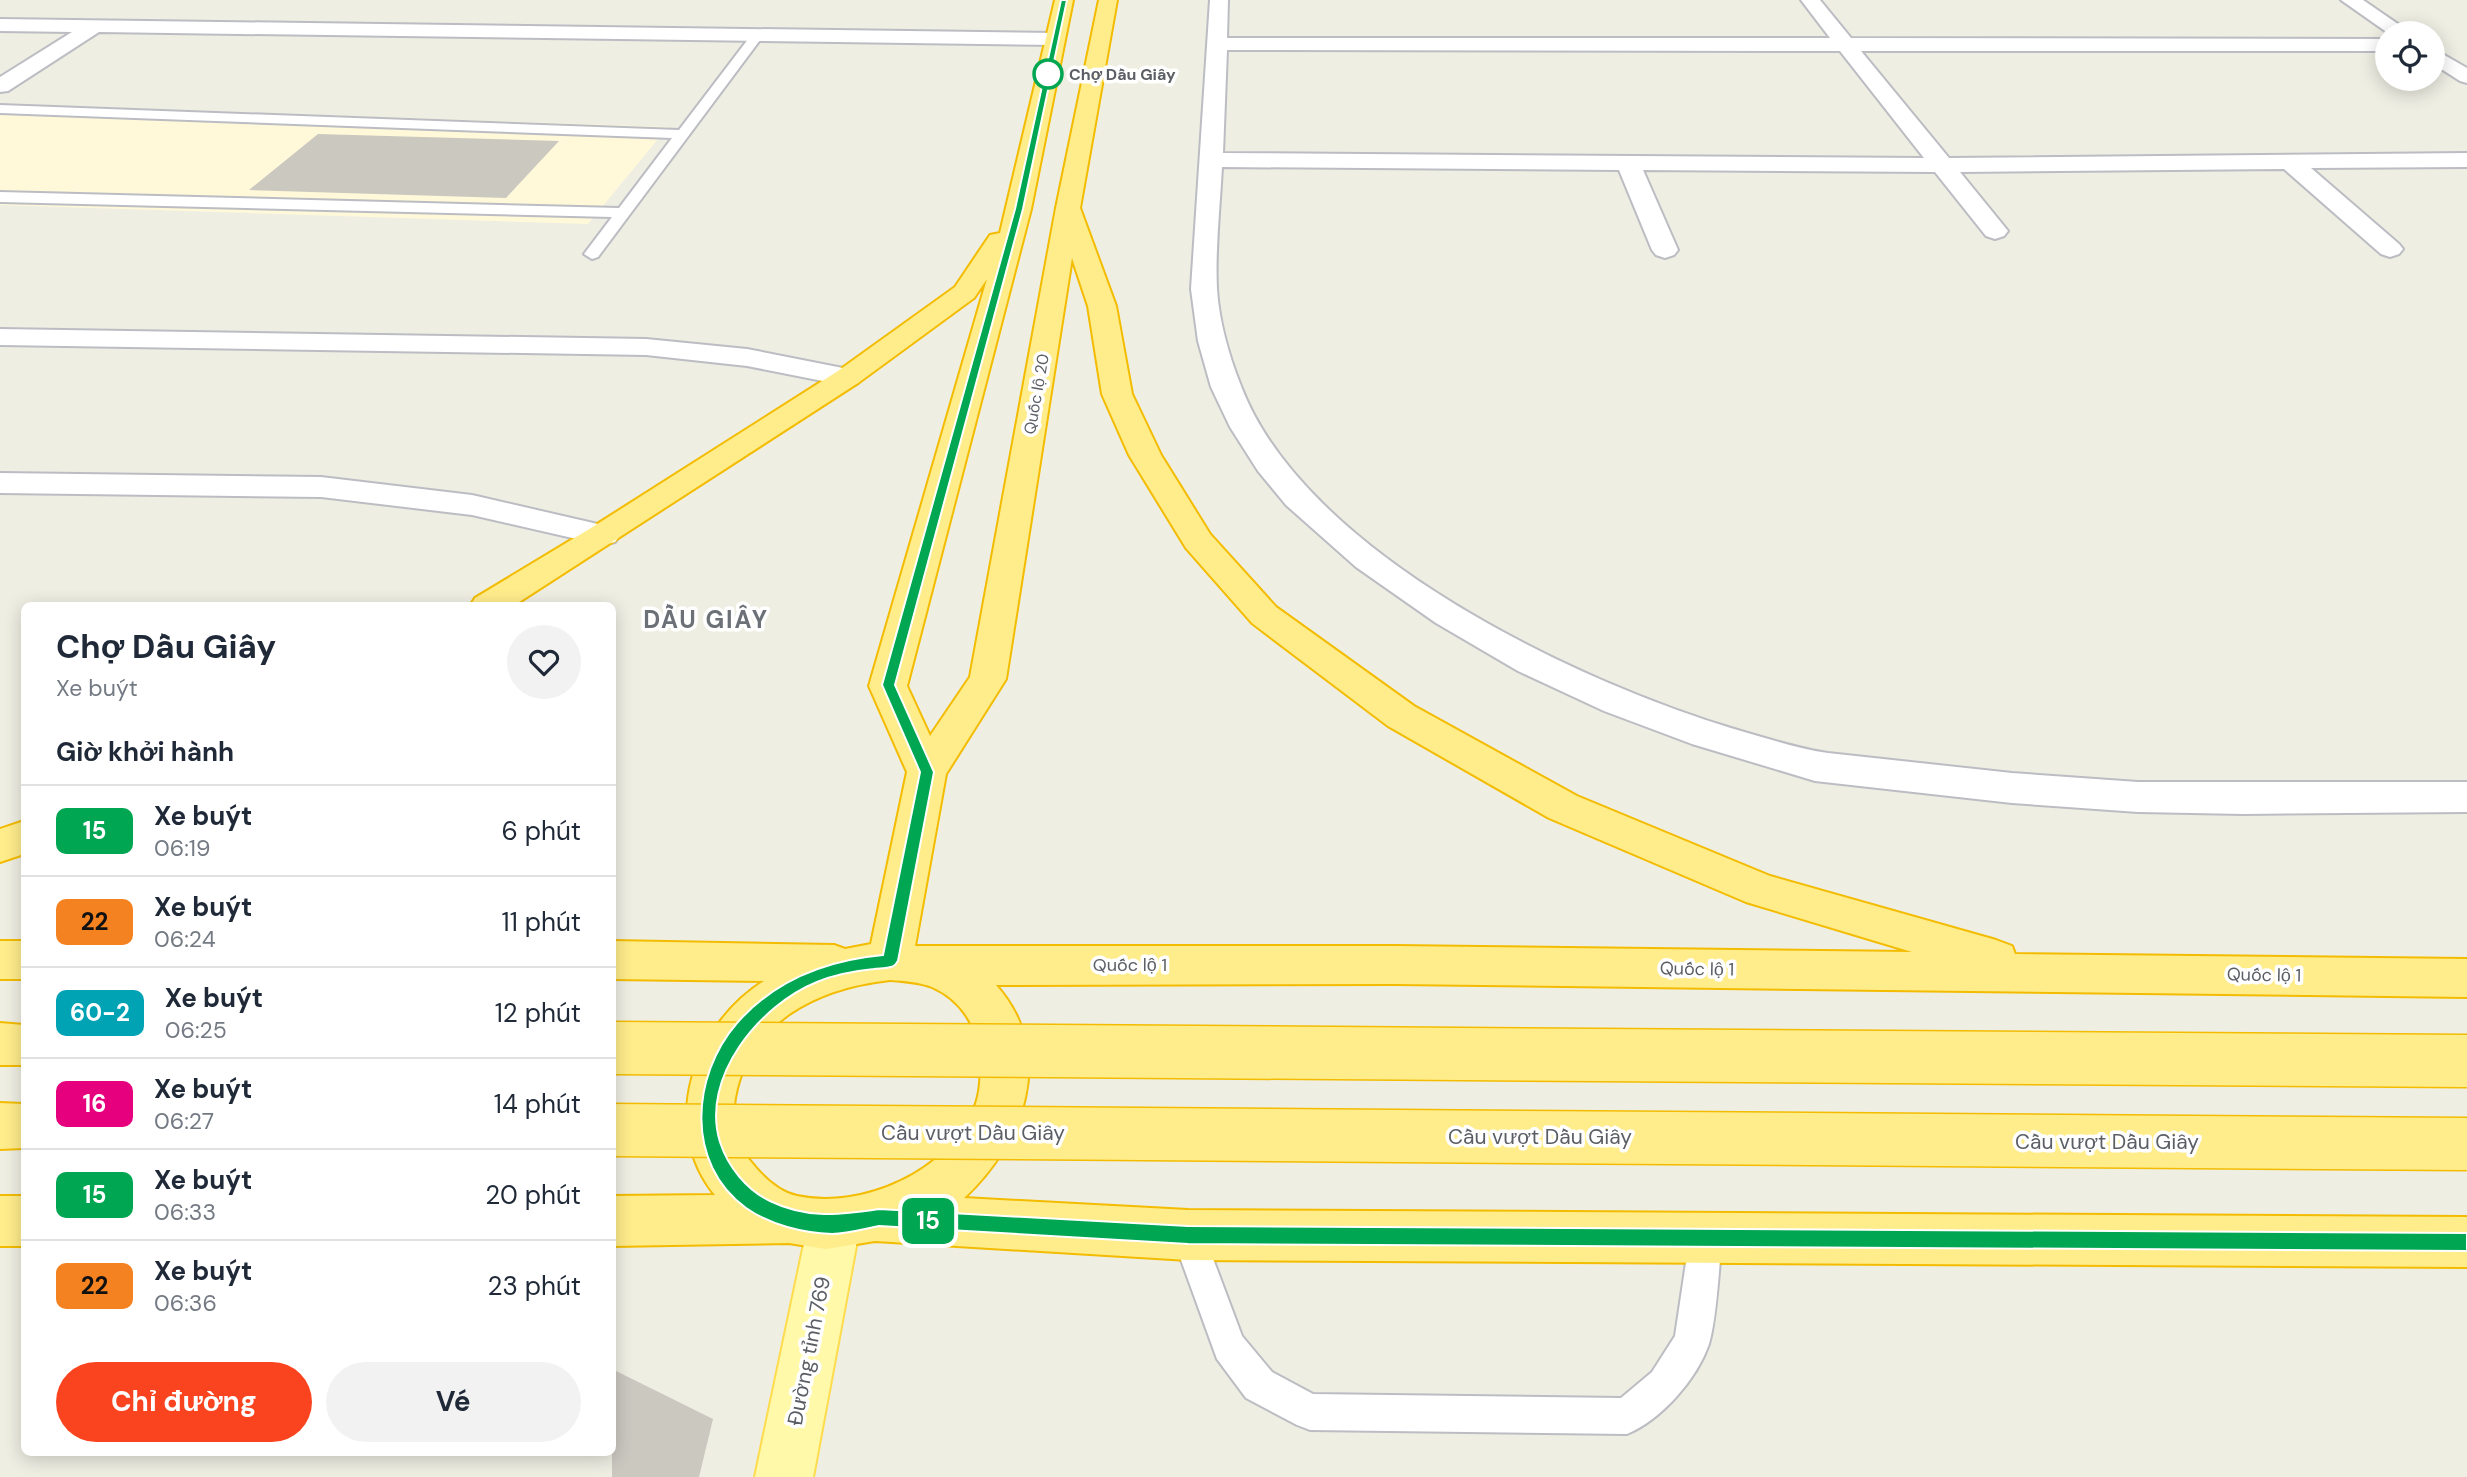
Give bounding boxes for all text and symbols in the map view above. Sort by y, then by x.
map controls [2375,21,2445,91]
button: locate [2375,21,2445,91]
marker: Chợ Dầu Giây [1033,59,1063,89]
place label: Chợ Dầu Giây [1069,64,1176,85]
street label: Quốc lộ 20 [1019,352,1054,436]
district label: DẦU GIÂY [643,603,769,635]
text: Chợ Dầu Giây [56,625,276,668]
button: heart [507,625,581,699]
text: Xe buýt [56,673,138,703]
text: Giờ khởi hành [56,735,234,769]
text: Xe buýt [154,799,252,833]
text: 6 phút [501,814,581,848]
text: 15 [83,815,106,846]
text: 06:19 [154,833,210,863]
text: Xe buýt [154,890,252,924]
text: 11 phút [502,905,581,939]
text: 22 [81,906,108,937]
text: 06:24 [154,924,216,954]
street label: Quốc lộ 1 [1093,953,1167,977]
street label: Quốc lộ 1 [1660,956,1734,982]
street label: Quốc lộ 1 [2227,962,2301,988]
text: Xe buýt [165,981,263,1015]
text: 12 phút [495,996,581,1030]
text: 60-2 [70,997,130,1028]
text: 06:25 [165,1015,227,1045]
text: Xe buýt [154,1072,252,1106]
text: 14 phút [494,1087,581,1121]
text: 16 [83,1088,106,1119]
text: 06:27 [154,1106,214,1136]
street label: Cầu vượt Dầu Giây [881,1119,1065,1147]
street label: Cầu vượt Dầu Giây [1448,1123,1632,1151]
street label: Cầu vượt Dầu Giây [2015,1128,2199,1156]
text: Xe buýt [154,1163,252,1197]
text: 20 phút [485,1178,581,1212]
text: 15 [83,1179,106,1210]
text: 06:33 [154,1197,216,1227]
line badge: 15 [897,1198,960,1244]
text: 15 [916,1205,940,1236]
text: Xe buýt [154,1254,252,1288]
text: 23 phút [487,1269,581,1303]
text: 22 [81,1270,108,1301]
street label: Đường tỉnh 769 [781,1274,837,1428]
text: 06:36 [154,1288,217,1318]
button: Chỉ đường [56,1362,312,1442]
button: Vé [326,1362,581,1442]

